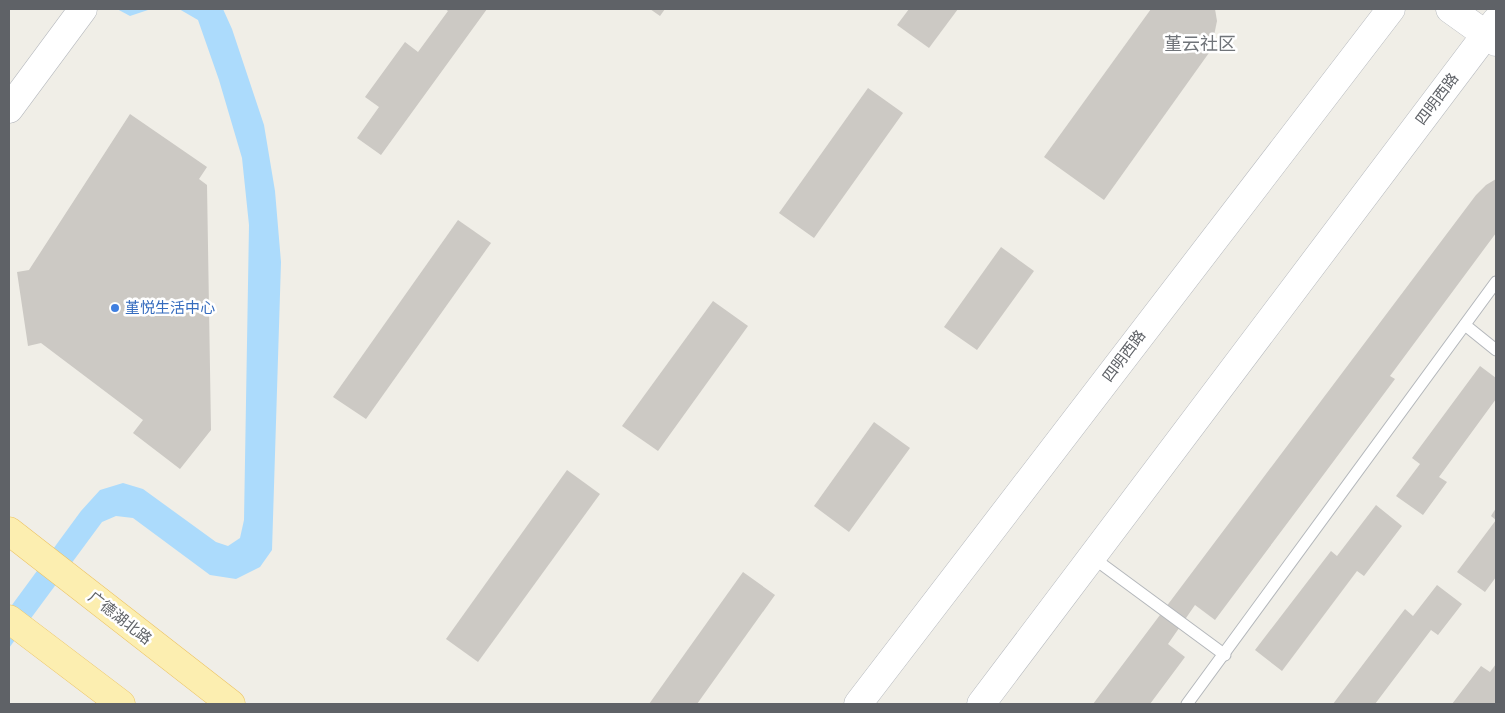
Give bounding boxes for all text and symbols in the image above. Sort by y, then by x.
district label: 堇云社区 [1164,32,1236,56]
street label: 四明西路 [1411,69,1463,129]
place label: 堇悦生活中心 [125,298,215,318]
marker: 堇悦生活中心 [109,302,121,314]
street label: 四明西路 [1098,326,1150,386]
street label: 广德湖北路 [84,587,156,649]

